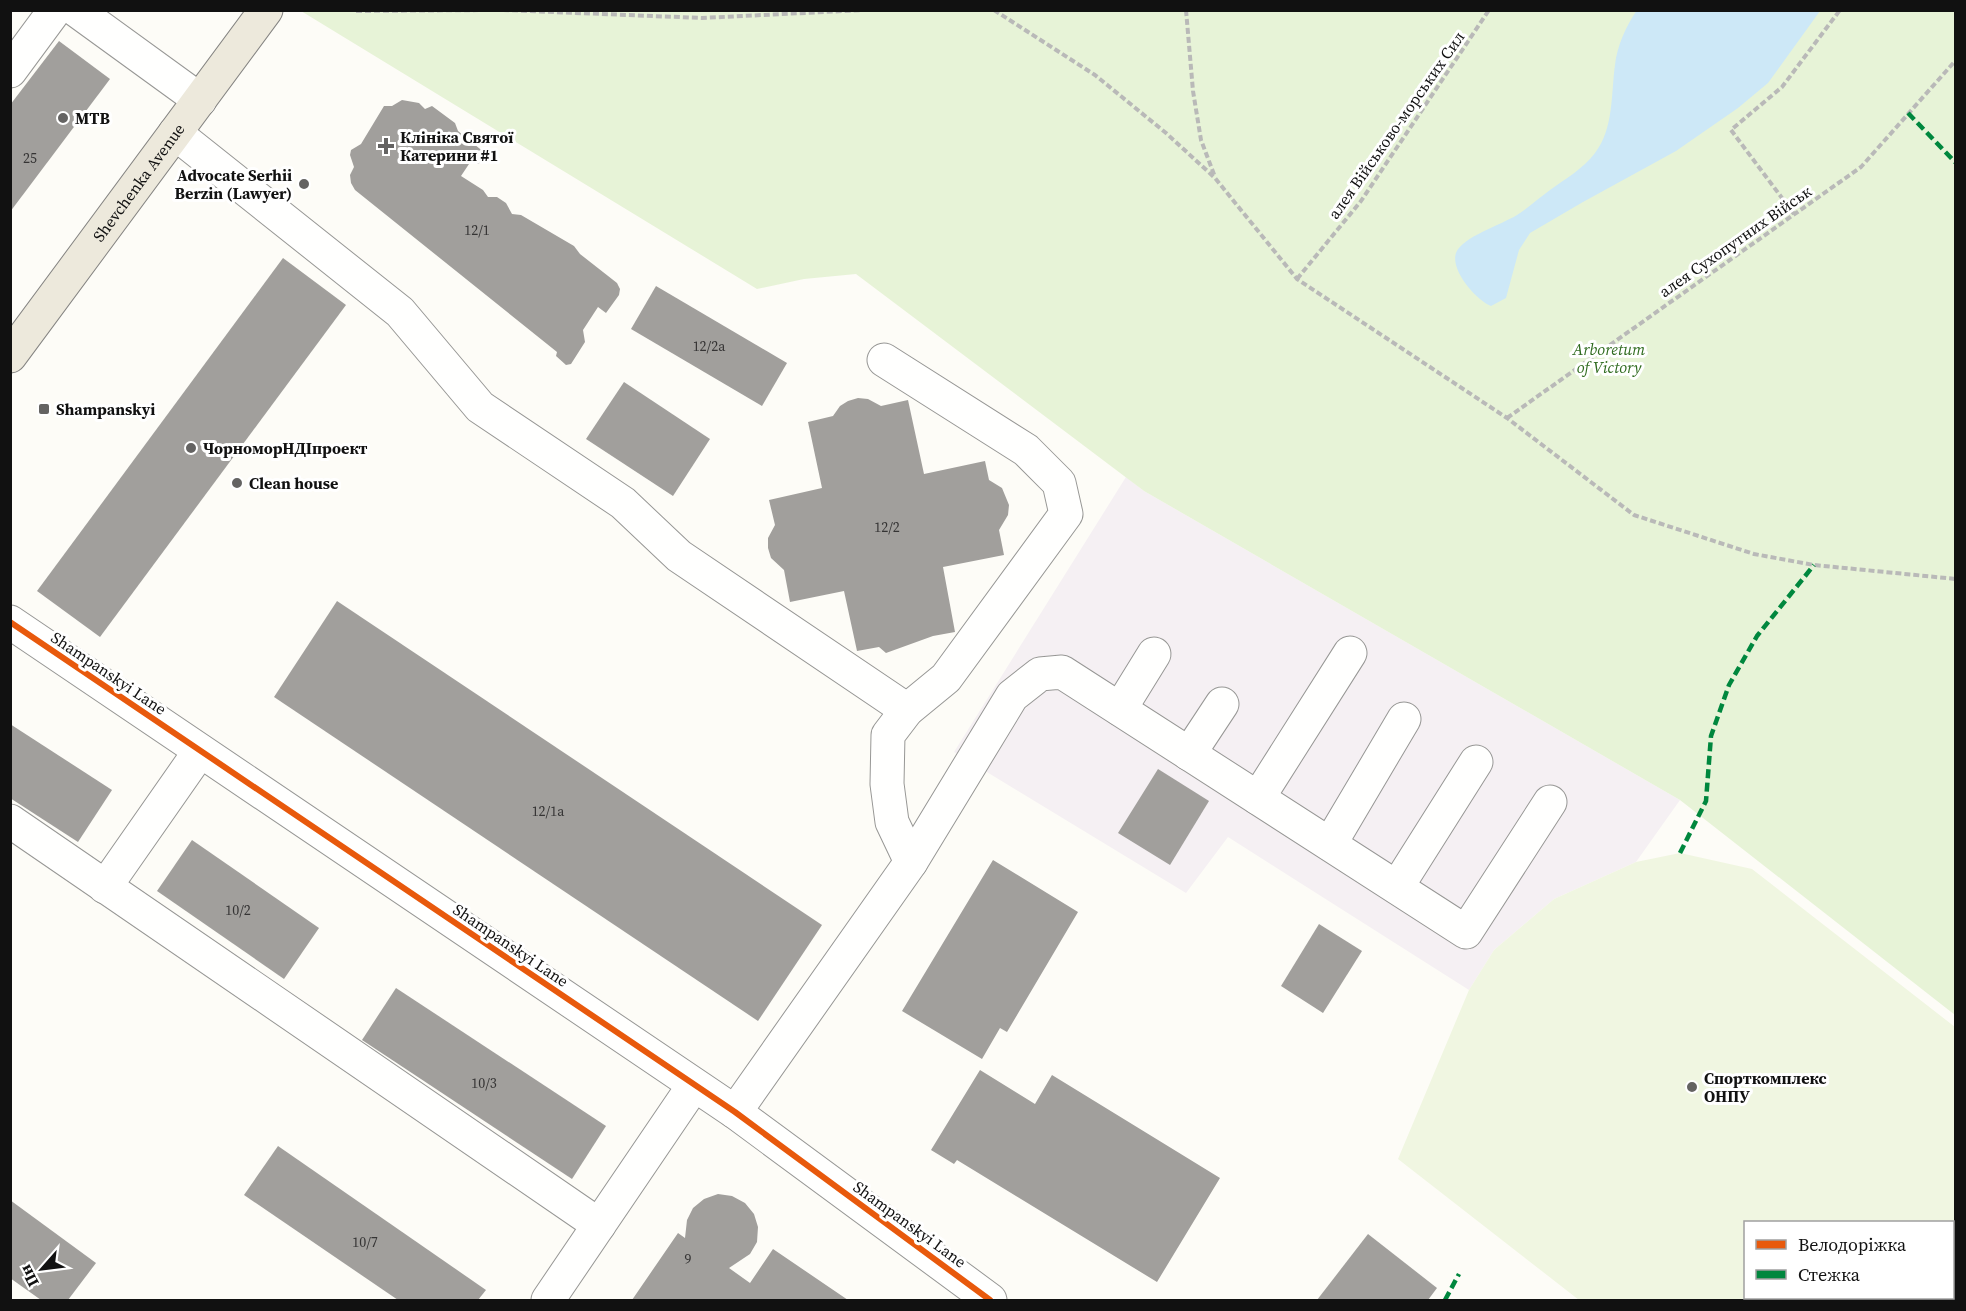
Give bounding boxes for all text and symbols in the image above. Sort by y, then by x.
street label: алея Військово-морських Сил [1323,27,1469,223]
place label: МТВ [75,107,110,129]
marker: МТВ [56,111,70,125]
street label: Shevchenka Avenue [87,119,189,246]
place label: Клініка Святої Катерини #1 [400,126,514,166]
marker: Клініка Святої Катерини #1 [377,137,395,155]
house number: 25 [23,148,37,168]
place label: Advocate Serhii Berzin (Lawyer) [175,164,292,204]
marker: Advocate Serhii Berzin (Lawyer) [297,177,311,191]
street label: алея Сухопутних Військ [1654,180,1816,302]
house number: 12/1 [464,220,490,240]
house number: 12/2а [693,336,726,356]
park label: Arboretum of Victory [1572,338,1645,378]
place label: Shampanskyi [56,398,155,420]
marker: Shampanskyi [37,402,51,416]
place label: ЧорноморНДІпроект [203,437,368,459]
marker: ЧорноморНДІпроект [184,441,198,455]
place label: Clean house [249,472,338,494]
marker: Clean house [230,476,244,490]
house number: 12/2 [874,517,900,537]
street label: Shampanskyi Lane [47,626,171,720]
house number: 12/1а [532,801,565,821]
street label: Shampanskyi Lane [449,898,573,992]
house number: 10/2 [225,900,251,920]
place label: Спорткомплекс ОНПУ [1704,1067,1827,1107]
house number: 10/3 [471,1073,497,1093]
marker: Спорткомплекс ОНПУ [1685,1080,1699,1094]
street label: Shampanskyi Lane [849,1176,971,1272]
legend [1744,1221,1954,1299]
house number: 10/7 [352,1232,378,1252]
text: Велодоріжка [1798,1232,1907,1257]
north arrow [12,1239,72,1299]
house number: 9 [685,1249,692,1269]
text: Пн [14,1261,44,1291]
text: Стежка [1798,1262,1861,1287]

